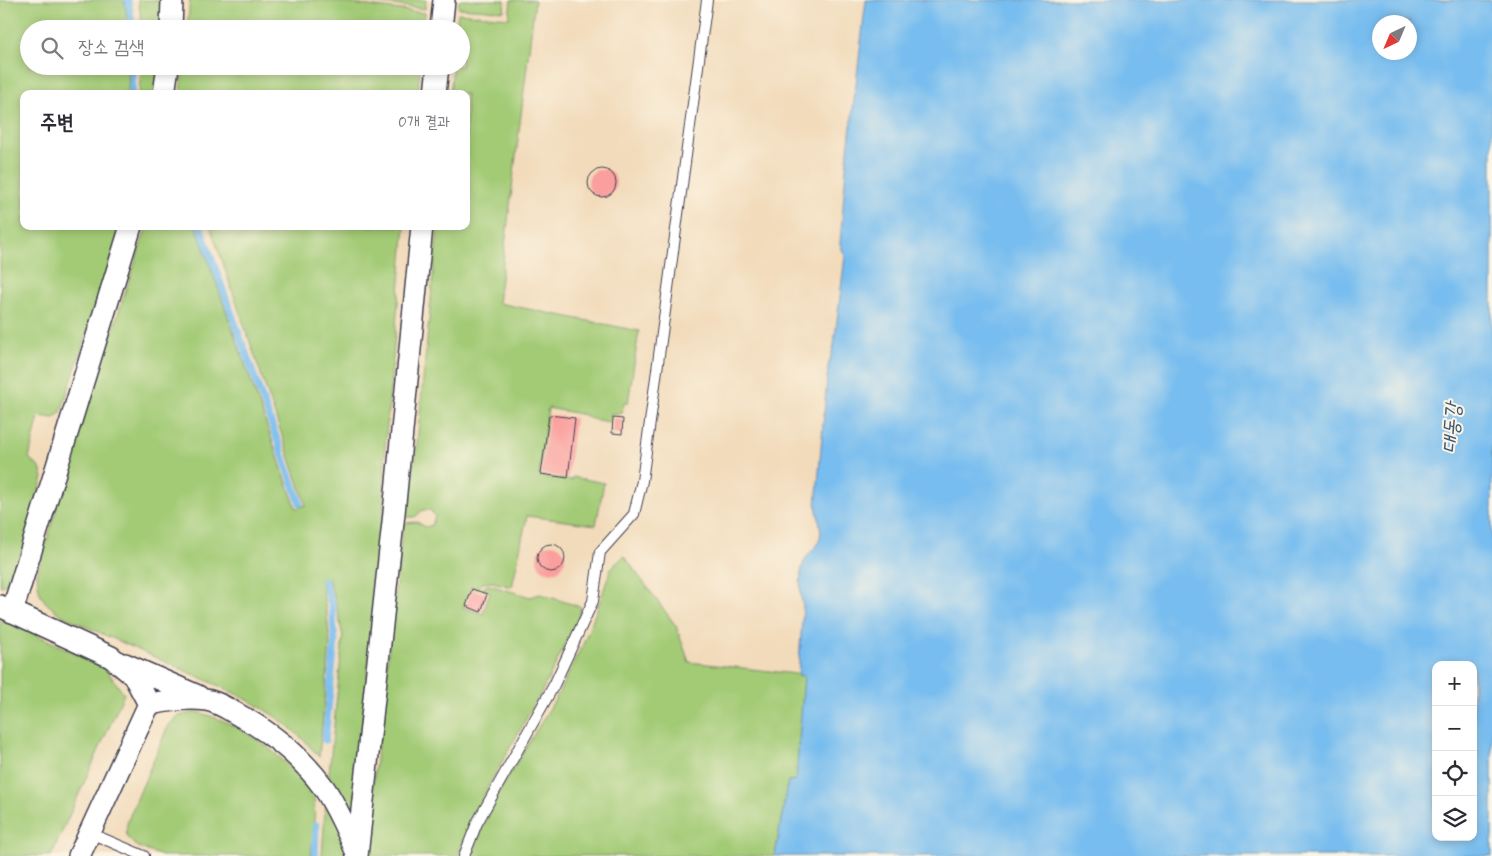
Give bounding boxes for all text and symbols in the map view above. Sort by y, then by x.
north arrow [1372,15,1417,60]
search box [20,20,470,75]
icon: search [38,34,66,62]
text: 장소 검색 [78,35,144,60]
text: 주변 [40,109,74,137]
text: 0개 결과 [398,112,450,133]
water label: 대동강 [1436,399,1468,454]
map controls [1432,661,1477,841]
button: + [1432,661,1477,706]
button: − [1432,706,1477,751]
button: locate [1432,751,1477,796]
button: layers [1432,796,1477,841]

